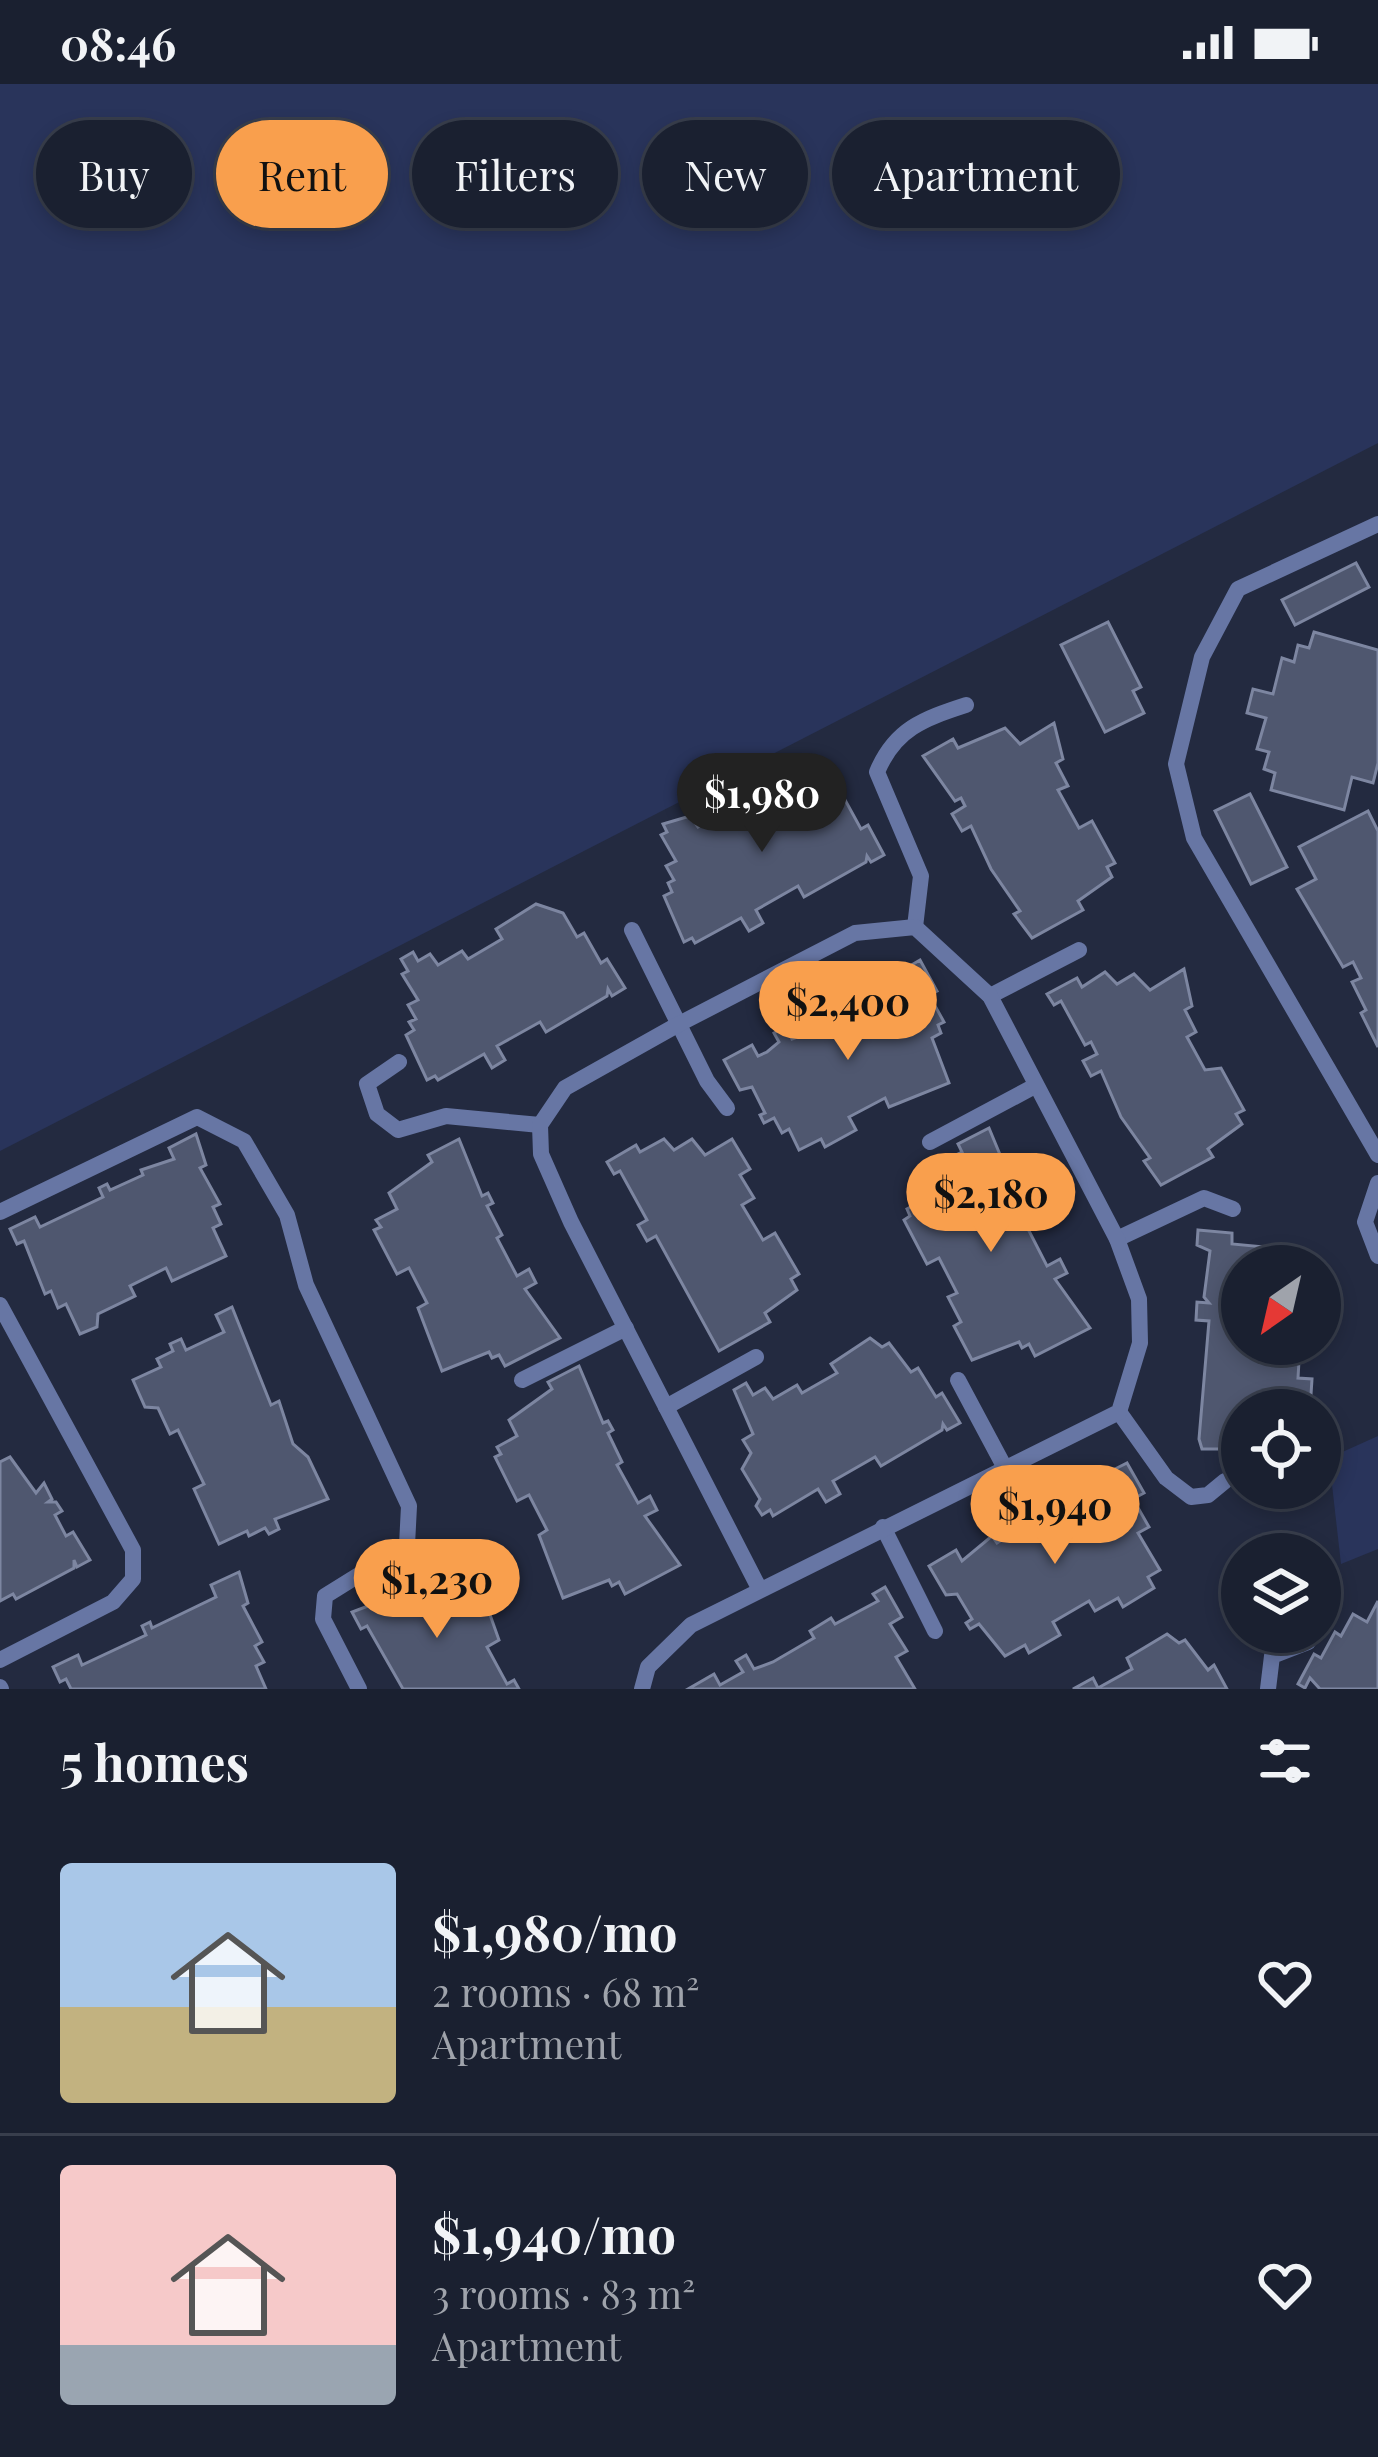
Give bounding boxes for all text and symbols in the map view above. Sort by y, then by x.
text: 08:46 [60,12,176,72]
chip: Buy [36,120,192,228]
chip: Rent [216,120,388,228]
chip: Filters [412,120,618,228]
chip: New [642,120,808,228]
chip: Apartment [832,120,1120,228]
pin: $1,980 [664,753,860,855]
text: $1,980 [704,766,820,818]
pin: $2,400 [750,961,946,1063]
text: $2,400 [786,974,910,1026]
pin: $2,180 [893,1153,1089,1255]
text: $2,180 [933,1166,1049,1218]
north arrow [1221,1245,1341,1365]
map controls [1221,1245,1341,1653]
button: locate [1221,1389,1341,1509]
pin: $1,940 [957,1465,1153,1567]
text: $1,940 [998,1478,1112,1530]
button: layers [1221,1533,1341,1653]
pin: $1,230 [339,1539,535,1641]
text: $1,230 [381,1552,493,1604]
text: 5 homes [60,1727,249,1795]
icon: filters [1252,1728,1318,1794]
text: $1,980/mo [432,1897,678,1965]
icon: home [156,1911,300,2055]
icon: heart [1252,1950,1318,2016]
text: 2 rooms · 68 m² [432,1965,699,2017]
text: Apartment [432,2017,621,2069]
text: $1,940/mo [432,2199,676,2267]
icon: home [156,2213,300,2357]
icon: heart [1252,2252,1318,2318]
text: 3 rooms · 83 m² [432,2267,695,2319]
text: Apartment [432,2319,621,2371]

